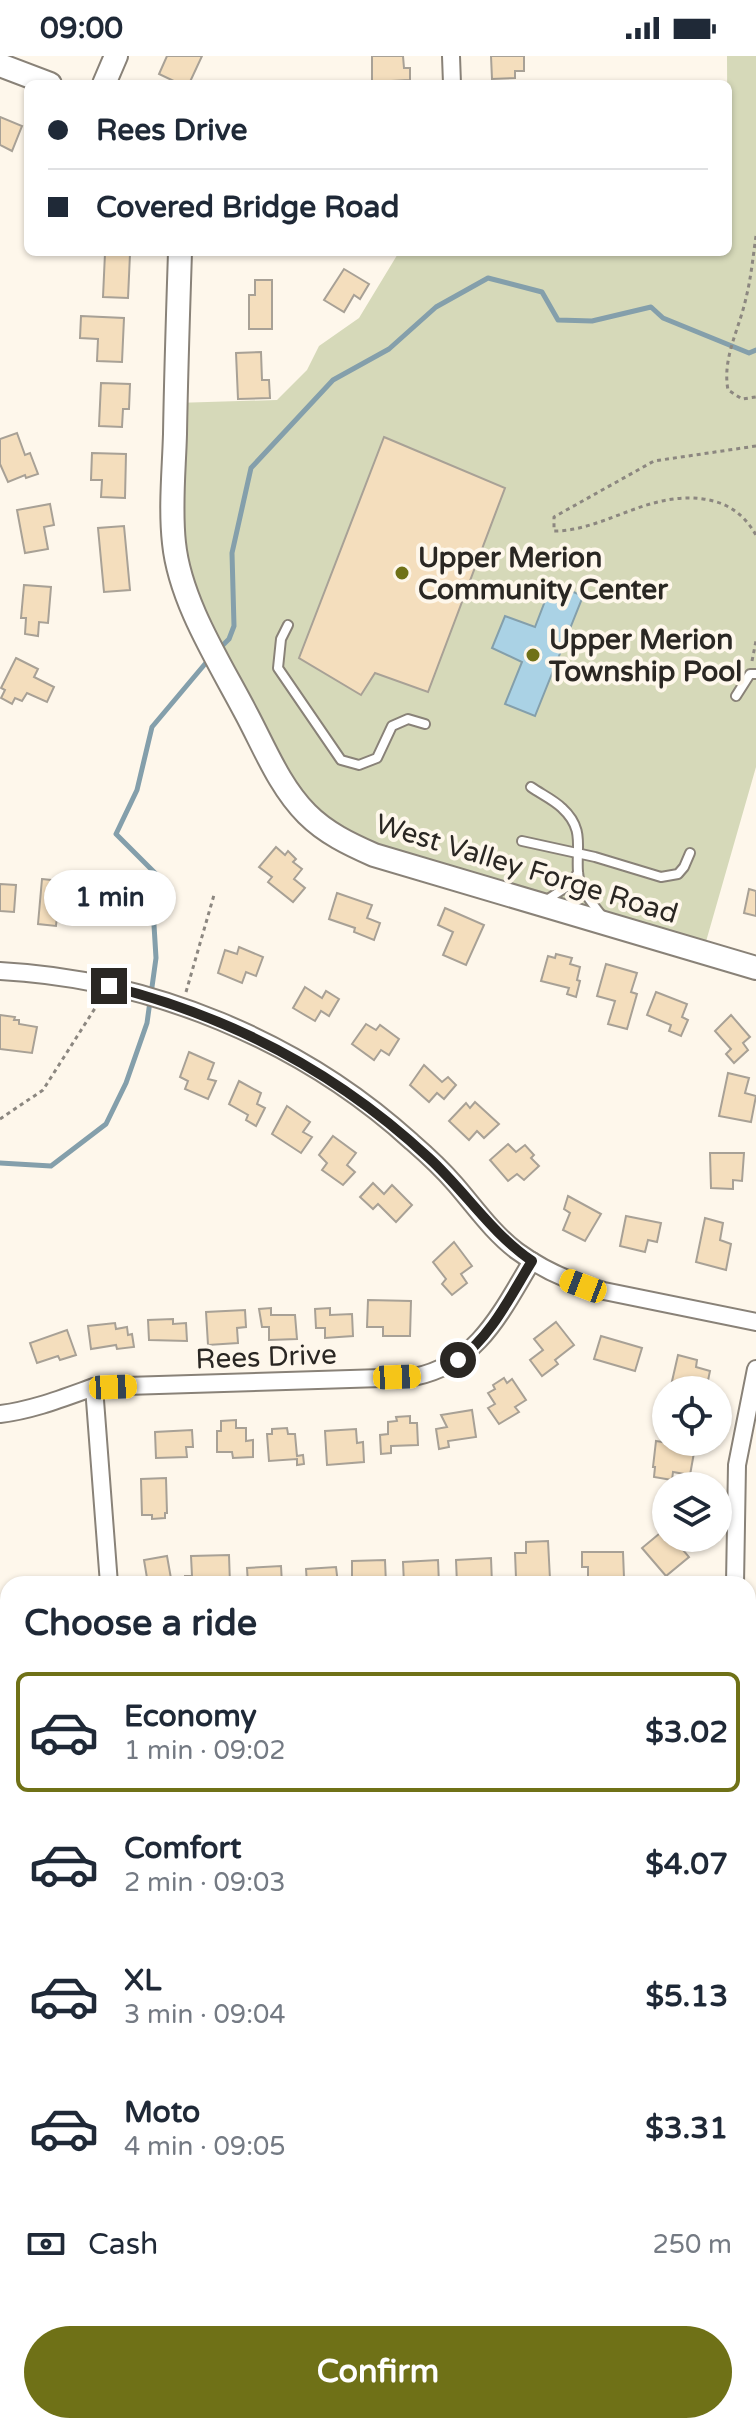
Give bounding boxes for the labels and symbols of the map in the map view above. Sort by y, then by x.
place label: Upper Merion Community Center [418,541,669,607]
marker: Upper Merion Community Center [393,564,411,582]
place label: Upper Merion Township Pool [548,623,742,689]
marker: Upper Merion Township Pool [524,646,542,664]
street label: West Valley Forge Road [372,807,682,931]
callout: 1 min [43,870,175,926]
route end [91,968,127,1004]
car [556,1266,610,1306]
street label: Rees Drive [195,1338,337,1376]
route start [440,1342,476,1378]
car [373,1364,421,1390]
car [89,1374,137,1400]

